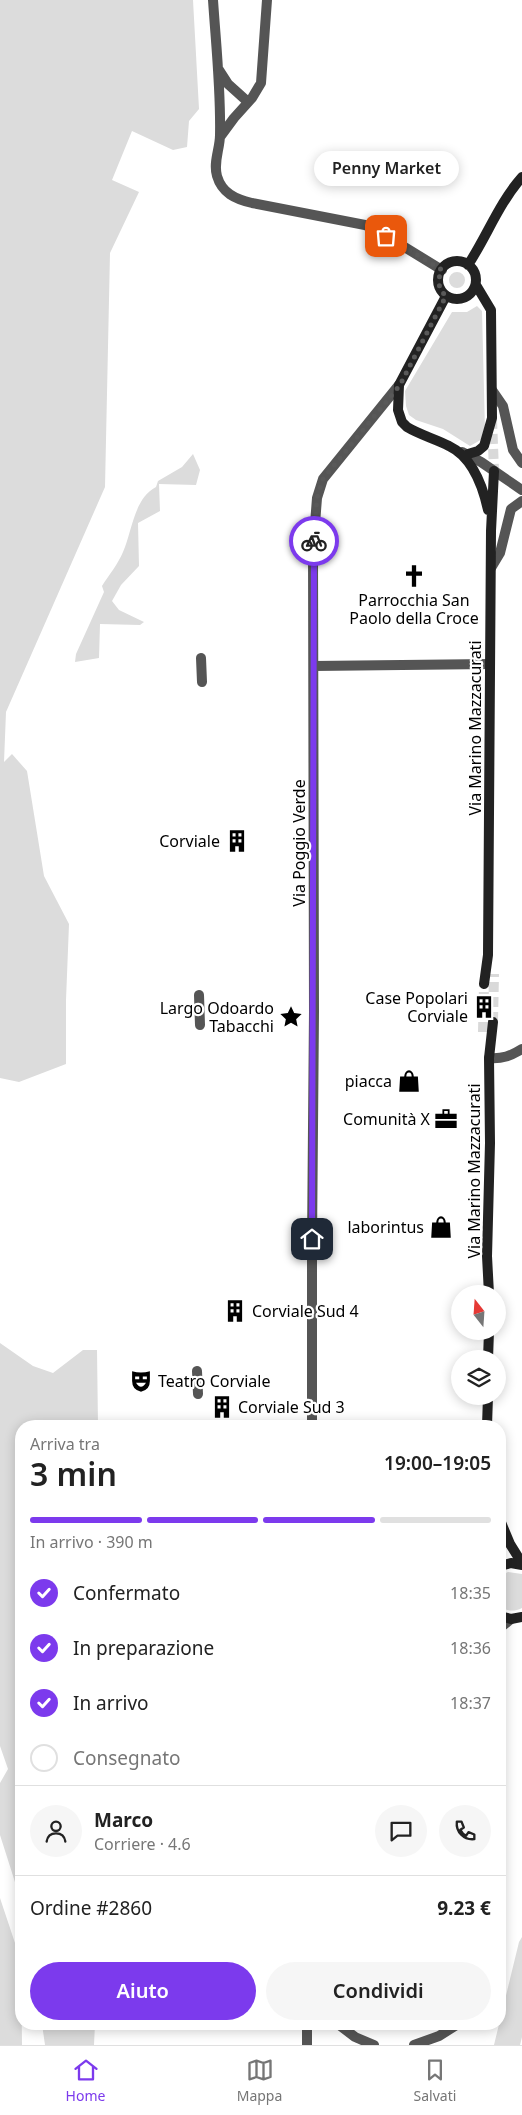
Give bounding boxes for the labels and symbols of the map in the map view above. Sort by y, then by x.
callout: Penny Market [314,151,458,186]
pin [365,215,407,257]
courier [289,516,339,566]
church icon: Parrocchia San Paolo della Croce [401,563,427,589]
place label: Parrocchia San Paolo della Croce [349,589,479,629]
street label: Via Marino Mazzacurati [464,640,486,816]
street label: Via Poggio Verde [288,779,310,907]
building icon: Corviale [224,828,250,854]
place label: Corviale [159,830,220,852]
place label: Case Popolari Corviale [365,987,468,1027]
building icon: Case Popolari Corviale [471,994,497,1020]
place label: Largo Odoardo Tabacchi [160,997,274,1037]
place icon: Largo Odoardo Tabacchi [278,1004,304,1030]
shop icon: piacca [396,1068,422,1094]
place label: piacca [345,1070,392,1092]
street label: Via Marino Mazzacurati [463,1083,485,1259]
office icon: Comunità X [433,1106,459,1132]
place label: Comunità X [343,1108,431,1130]
shop icon: laborintus [428,1214,454,1240]
place label: laborintus [347,1216,424,1238]
pin [291,1218,333,1260]
north arrow [451,1285,506,1340]
building icon: Corviale Sud 4 [222,1298,248,1324]
place label: Corviale Sud 4 [252,1300,359,1322]
theatre icon: Teatro Corviale [128,1368,154,1394]
place label: Teatro Corviale [158,1370,270,1392]
building icon: Corviale Sud 3 [209,1394,235,1420]
place label: Corviale Sud 3 [238,1396,345,1418]

